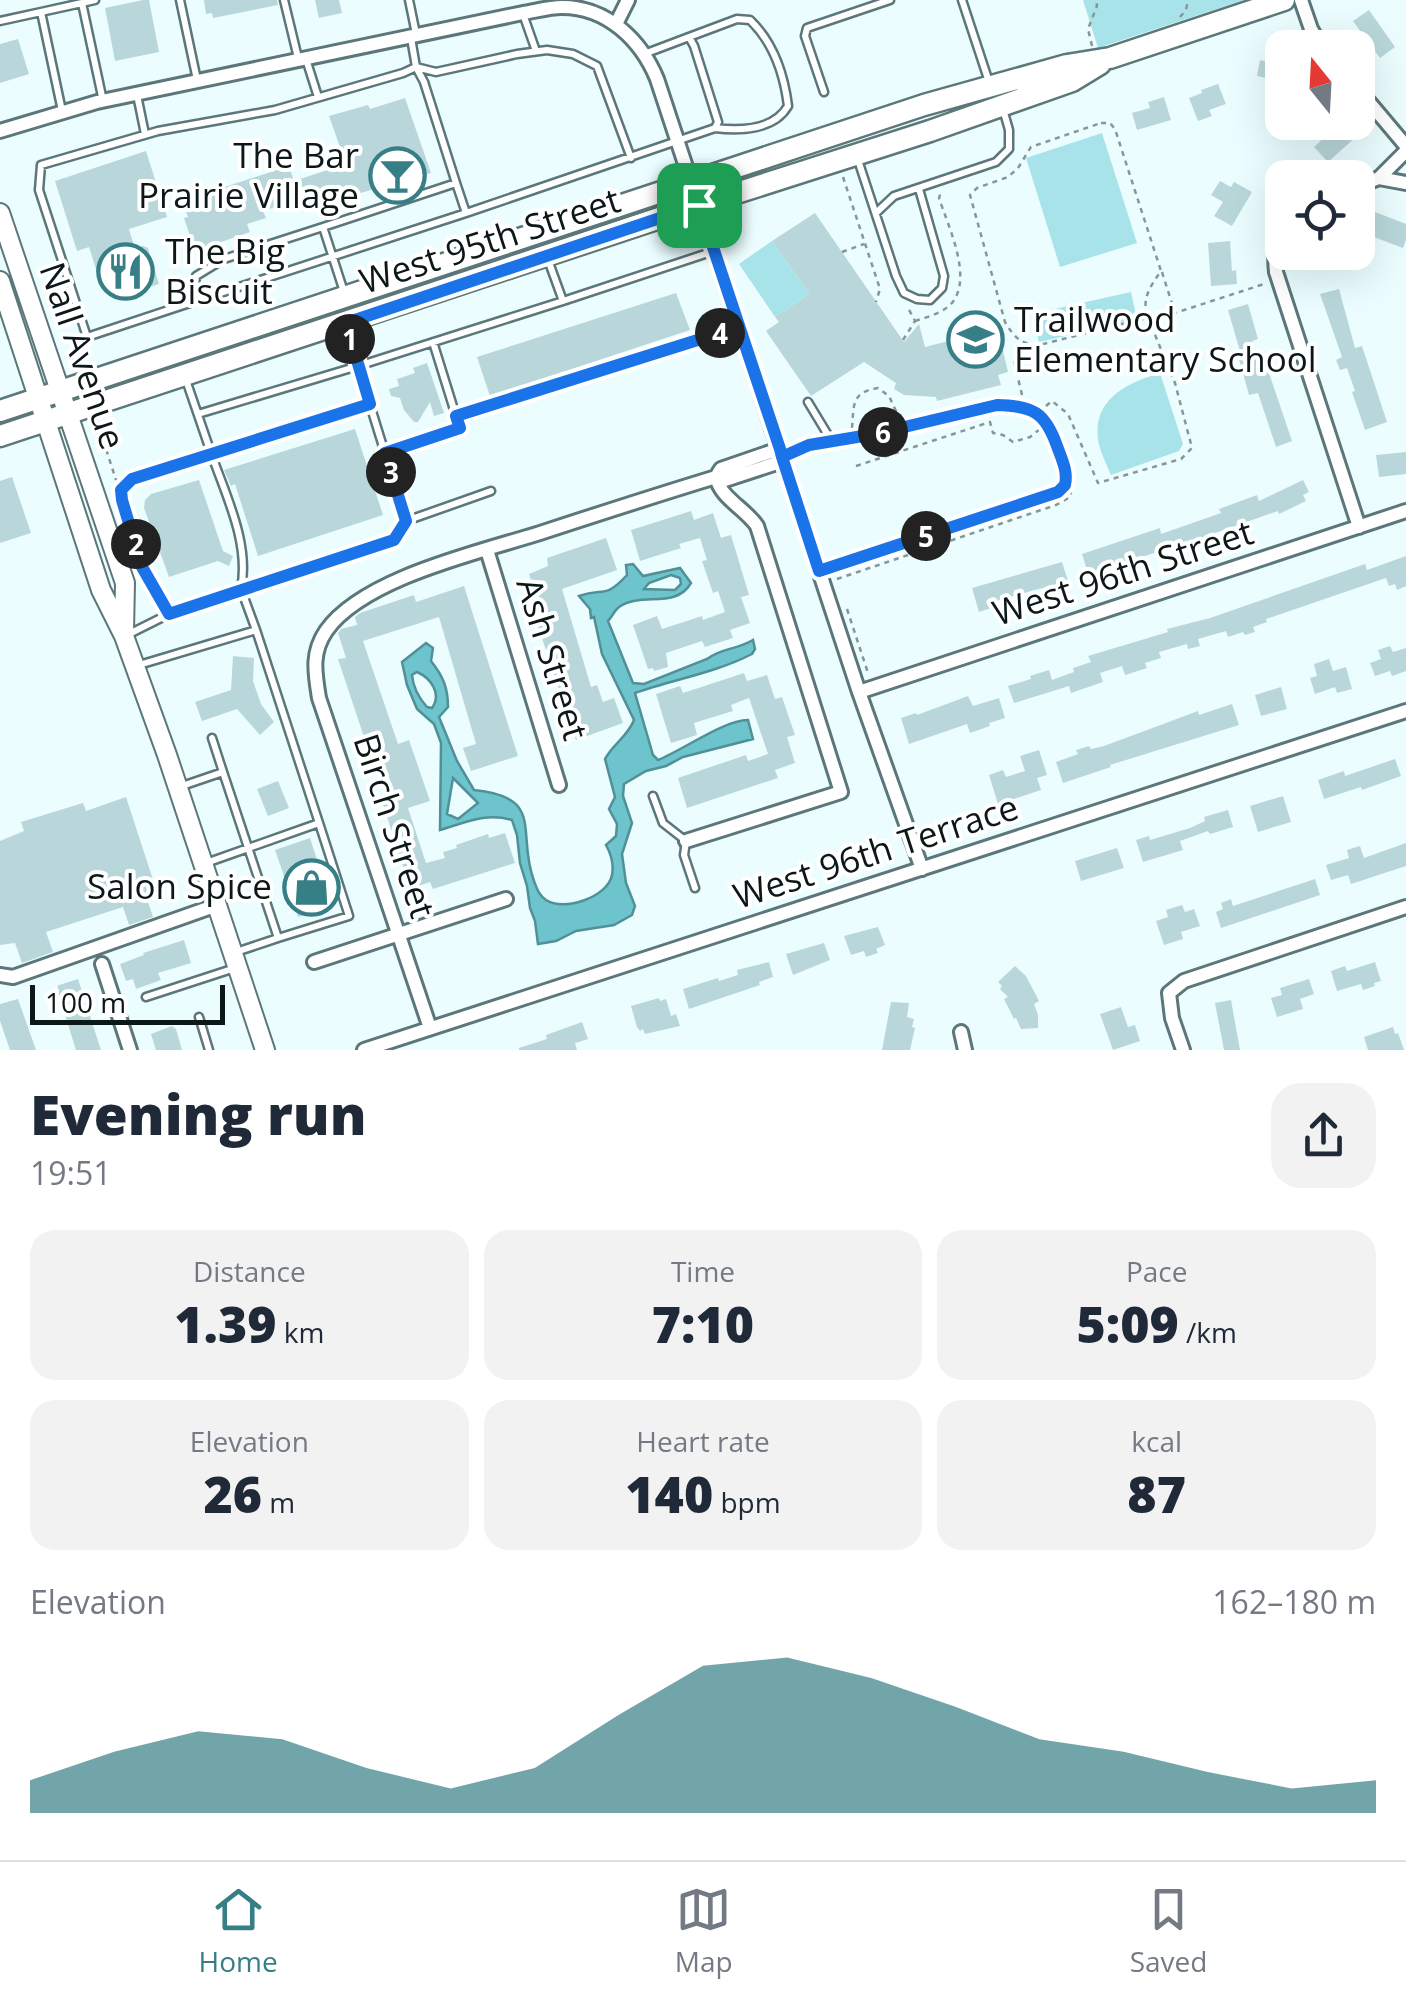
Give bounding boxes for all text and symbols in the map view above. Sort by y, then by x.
north arrow [1265,30,1375,140]
map controls [1265,30,1375,270]
place label: The Bar Prairie Village [138,131,359,218]
bar icon: The Bar Prairie Village [368,146,428,206]
button: locate [1265,160,1375,270]
pin [657,163,742,248]
street label: West 95th Street [353,175,626,304]
icon: arrive [672,178,727,233]
place label: The Big Biscuit [165,227,285,314]
restaurant icon: The Big Biscuit [96,242,156,302]
street label: Nall Avenue [30,256,137,455]
place label: Trailwood Elementary School [1014,295,1317,382]
pin: 4 [695,308,745,358]
school or university icon: Trailwood Elementary School [945,310,1005,370]
pin: 1 [325,314,375,364]
text: 4 [712,314,728,352]
text: 1 [342,320,358,358]
pin: 6 [858,407,908,457]
text: 6 [875,413,891,451]
pin: 3 [366,447,416,497]
text: 3 [383,453,399,491]
street label: West 96th Street [986,507,1259,636]
pin: 5 [901,511,951,561]
text: 5 [918,517,934,555]
pin: 2 [111,519,161,569]
text: 2 [128,525,144,563]
street label: Ash Street [507,572,600,745]
street label: Birch Street [344,728,447,924]
street label: West 96th Terrace [727,782,1024,919]
shop icon: Salon Spice [281,857,341,917]
place label: Salon Spice [87,862,272,909]
scale bar [30,980,225,1024]
text: 100 m [45,983,126,1021]
text: Evening run [30,1076,366,1151]
button: share [1271,1083,1376,1188]
text: 19:51 [30,1151,112,1194]
text: Distance [193,1252,306,1290]
text: Time [671,1252,735,1290]
text: Pace [1126,1252,1187,1290]
text: 1.39 [174,1290,277,1358]
text: 7:10 [652,1290,754,1358]
text: 5:09 [1076,1290,1179,1358]
text: km [277,1313,324,1351]
text: /km [1179,1313,1237,1351]
text: Elevation [190,1422,309,1460]
text: Heart rate [636,1422,770,1460]
text: kcal [1131,1422,1182,1460]
text: 26 [203,1460,262,1528]
text: 140 [625,1460,713,1528]
text: 87 [1127,1460,1186,1528]
text: m [262,1483,295,1521]
text: bpm [713,1483,781,1521]
text: Elevation [30,1580,166,1623]
text: 162–180 m [1212,1580,1376,1623]
tab: Home [199,1882,278,1980]
tab: Map [675,1882,733,1980]
tab: Saved [1130,1882,1207,1980]

